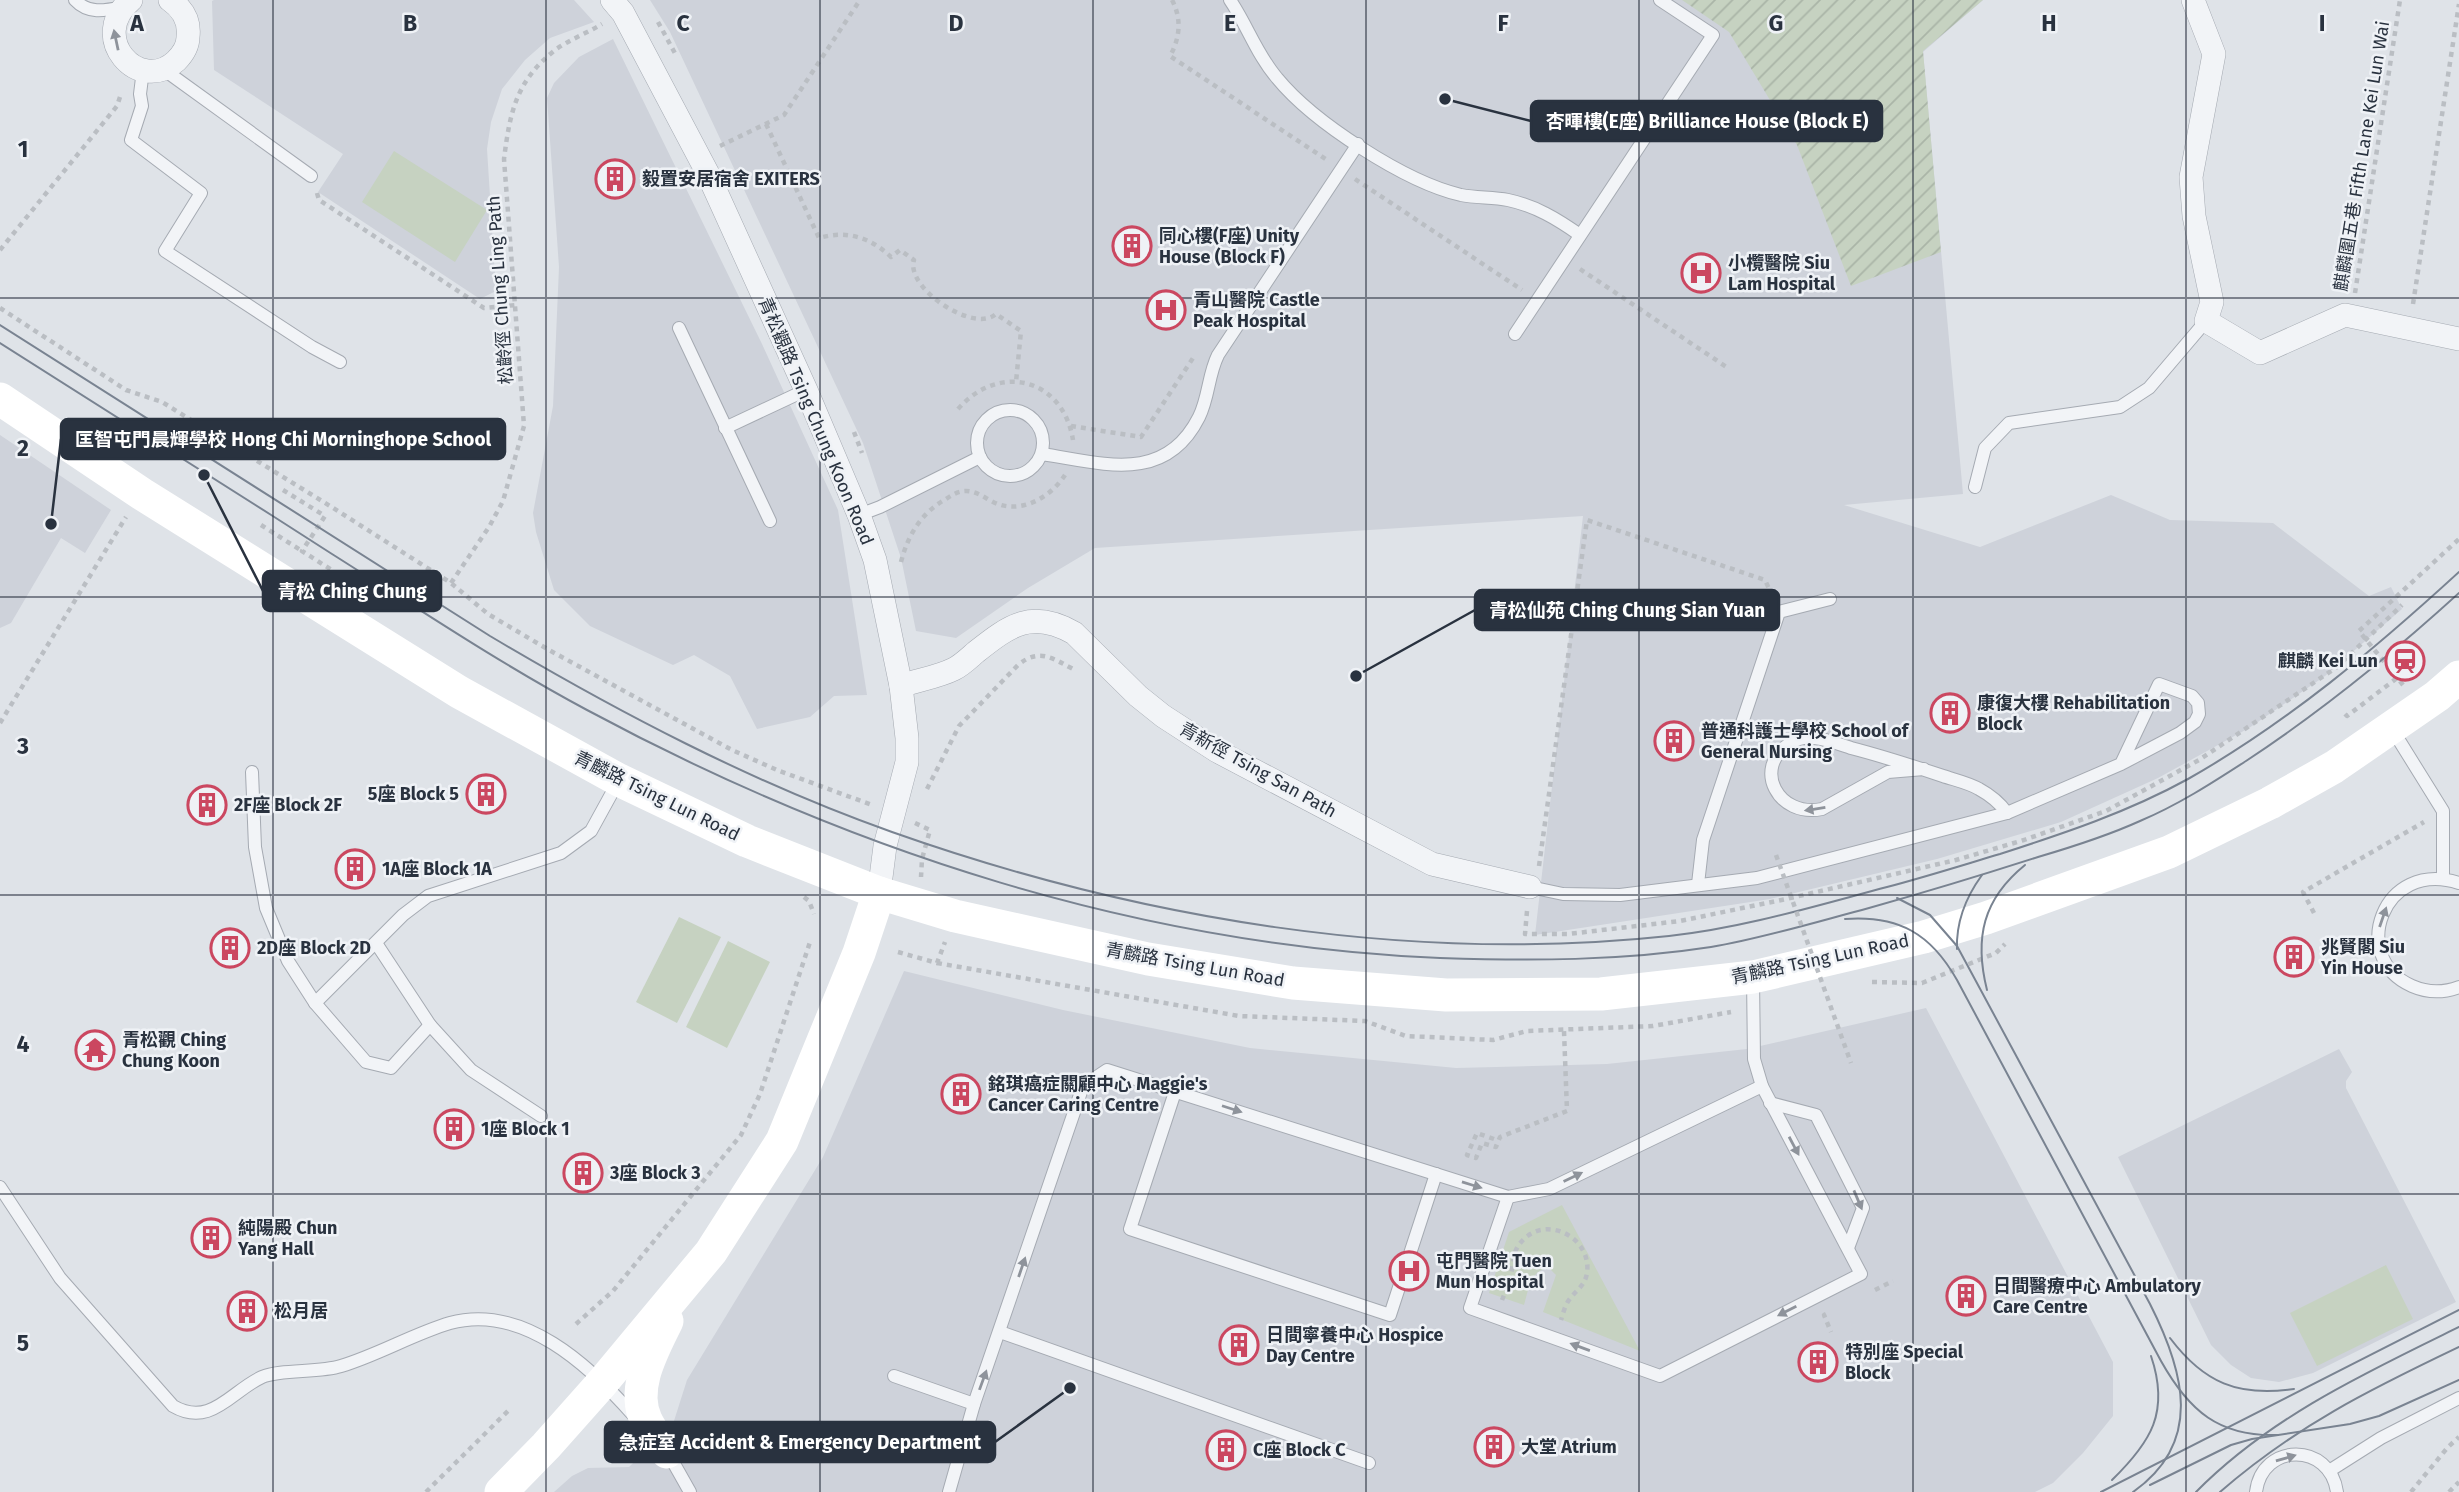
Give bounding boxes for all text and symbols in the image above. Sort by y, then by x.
text: A [129,9,144,37]
text: B [403,9,417,37]
text: C [676,9,690,37]
text: D [949,9,964,37]
text: E [1224,9,1236,37]
text: F [1497,9,1509,37]
text: G [1769,9,1783,37]
text: H [2041,9,2057,37]
text: I [2319,9,2325,37]
street label: 麒麟圍五巷 Fifth Lane Kei Lun Wai [2330,19,2394,293]
one-way arrow [110,28,121,50]
callout: 杏暉樓(E座) Brilliance House (Block E) [1531,101,1882,141]
text: 杏暉樓(E座) Brilliance House (Block E) [1546,110,1868,133]
text: 1 [18,135,28,163]
building icon: 毅置安居宿舍 EXITERS [594,158,636,200]
place label: 毅置安居宿舍 EXITERS [642,168,820,190]
street label: 松齡徑 Chung Ling Path [482,195,518,385]
building icon: 同心樓(F座) Unity House (Block F) [1111,225,1153,267]
place label: 同心樓(F座) Unity House (Block F) [1159,225,1300,268]
hospital icon: 小欖醫院 Siu Lam Hospital [1680,252,1722,294]
place label: 小欖醫院 Siu Lam Hospital [1728,252,1836,295]
hospital icon: 青山醫院 Castle Peak Hospital [1145,289,1187,331]
place label: 青山醫院 Castle Peak Hospital [1193,289,1320,332]
street label: 青松觀路 Tsing Chung Koon Road [754,294,878,548]
callout: 匡智屯門晨輝學校 Hong Chi Morninghope School [61,419,505,459]
text: 匡智屯門晨輝學校 Hong Chi Morninghope School [75,428,492,451]
text: 2 [17,434,29,462]
callout: 青松 Ching Chung [263,571,441,611]
text: 青松 Ching Chung [277,580,427,603]
callout: 青松仙苑 Ching Chung Sian Yuan [1475,590,1779,630]
text: 青松仙苑 Ching Chung Sian Yuan [1489,599,1765,622]
station icon: 麒麟 Kei Lun [2384,640,2426,682]
place label: 麒麟 Kei Lun [2278,650,2378,672]
building icon: 康復大樓 Rehabilitation Block [1929,692,1971,734]
place label: 康復大樓 Rehabilitation Block [1977,692,2170,735]
street label: 青新徑 Tsing San Path [1175,718,1341,822]
building icon: 普通科護士學校 School of General Nursing [1653,720,1695,762]
place label: 普通科護士學校 School of General Nursing [1701,720,1910,763]
text: 3 [16,732,29,760]
street label: 青麟路 Tsing Lun Road [571,746,743,846]
building icon: 5座 Block 5 [465,773,507,815]
place label: 5座 Block 5 [368,783,459,805]
building icon: 2F座 Block 2F [186,784,228,826]
place label: 2F座 Block 2F [234,794,342,816]
one-way arrow [1804,804,1826,815]
building icon: 1A座 Block 1A [334,848,376,890]
place label: 1A座 Block 1A [382,858,492,880]
one-way arrow [2378,907,2388,928]
building icon: 2D座 Block 2D [209,927,251,969]
street label: 青麟路 Tsing Lun Road [1729,929,1911,989]
building icon: 兆賢閣 Siu Yin House [2273,936,2315,978]
place label: 兆賢閣 Siu Yin House [2320,936,2405,979]
place label: 2D座 Block 2D [257,937,371,959]
street label: 青麟路 Tsing Lun Road [1104,938,1286,992]
temple icon: 青松觀 Ching Chung Koon [74,1029,116,1071]
place label: 青松觀 Ching Chung Koon [122,1029,226,1072]
text: 4 [17,1030,30,1058]
building icon: 銘琪癌症關顧中心 Maggie's Cancer Caring Centre [940,1073,982,1115]
place label: 銘琪癌症關顧中心 Maggie's Cancer Caring Centre [988,1073,1208,1116]
one-way arrow [1221,1105,1242,1115]
building icon: 1座 Block 1 [433,1108,475,1150]
place label: 1座 Block 1 [481,1118,570,1140]
one-way arrow [1787,1137,1799,1157]
building icon: 3座 Block 3 [562,1152,604,1194]
place label: 3座 Block 3 [609,1162,701,1184]
one-way arrow [1563,1172,1583,1183]
one-way arrow [1462,1181,1483,1191]
one-way arrow [1852,1189,1863,1210]
building icon: 純陽殿 Chun Yang Hall [190,1217,232,1259]
place label: 純陽殿 Chun Yang Hall [237,1217,338,1260]
hospital icon: 屯門醫院 Tuen Mun Hospital [1388,1250,1430,1292]
place label: 屯門醫院 Tuen Mun Hospital [1436,1250,1552,1293]
one-way arrow [1017,1256,1028,1277]
building icon: 日間醫療中心 Ambulatory Care Centre [1945,1275,1987,1317]
place label: 日間醫療中心 Ambulatory Care Centre [1993,1275,2202,1318]
building icon: 松月居 [226,1290,268,1332]
place label: 松月居 [274,1300,328,1322]
one-way arrow [1777,1306,1797,1317]
building icon: 日間寧養中心 Hospice Day Centre [1218,1324,1260,1366]
place label: 日間寧養中心 Hospice Day Centre [1266,1324,1444,1367]
text: 5 [17,1329,29,1357]
building icon: 特別座 Special Block [1797,1341,1839,1383]
place label: 特別座 Special Block [1845,1341,1964,1384]
one-way arrow [1569,1342,1590,1353]
one-way arrow [978,1369,989,1390]
callout: 急症室 Accident & Emergency Department [605,1422,995,1462]
building icon: 大堂 Atrium [1473,1426,1515,1468]
building icon: C座 Block C [1205,1429,1247,1471]
text: 急症室 Accident & Emergency Department [619,1431,982,1454]
place label: 大堂 Atrium [1521,1436,1617,1458]
place label: C座 Block C [1253,1439,1346,1461]
one-way arrow [2276,1452,2297,1462]

